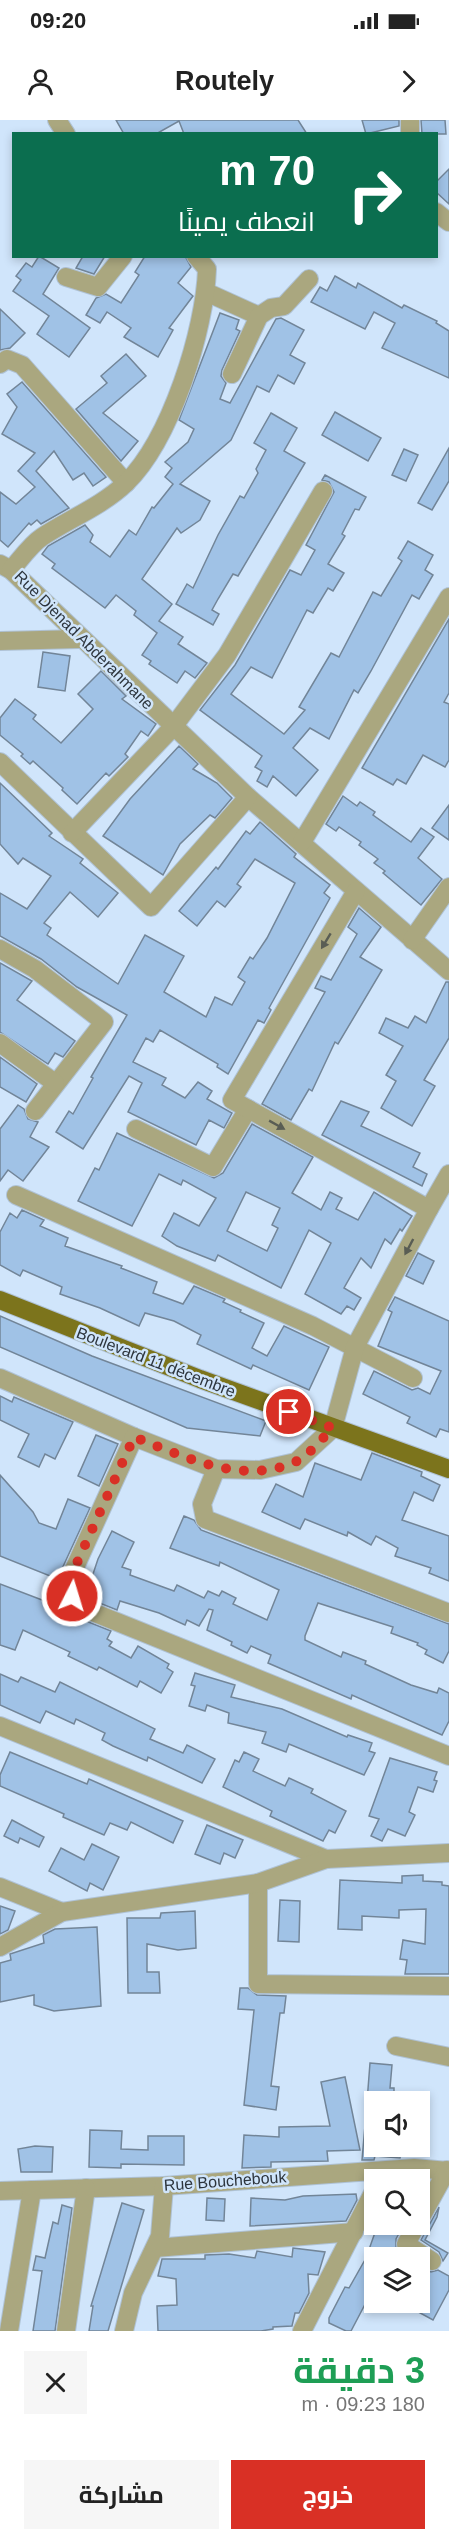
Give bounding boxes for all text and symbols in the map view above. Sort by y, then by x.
text: 09:20 [30,8,86,33]
icon: person [24,65,57,98]
icon: forward [392,65,425,98]
text: Routely [175,66,274,96]
text: 70 m [219,147,315,194]
icon: right [336,156,414,234]
text: انعطف يمينًا [178,207,315,237]
street label: Rue Djenad Abderahmane [11,567,157,713]
one-way arrow [321,933,331,950]
one-way arrow [269,1120,285,1131]
one-way arrow [404,1239,414,1256]
street label: Boulevard 11 décembre [74,1324,238,1400]
pin [263,1386,314,1437]
icon: arrive [272,1395,305,1428]
position arrow [40,1564,104,1628]
map controls [364,2091,430,2313]
button: sound [364,2091,430,2157]
street label: Rue Bouchebouk [163,2168,288,2194]
button: search [364,2169,430,2235]
button: layers [364,2247,430,2313]
text: 3 دقيقة [293,2350,425,2391]
button: close [24,2351,87,2414]
text: 180 m · 09:23 [302,2393,425,2415]
button: مشاركة [24,2460,219,2529]
button: خروج [231,2460,425,2529]

